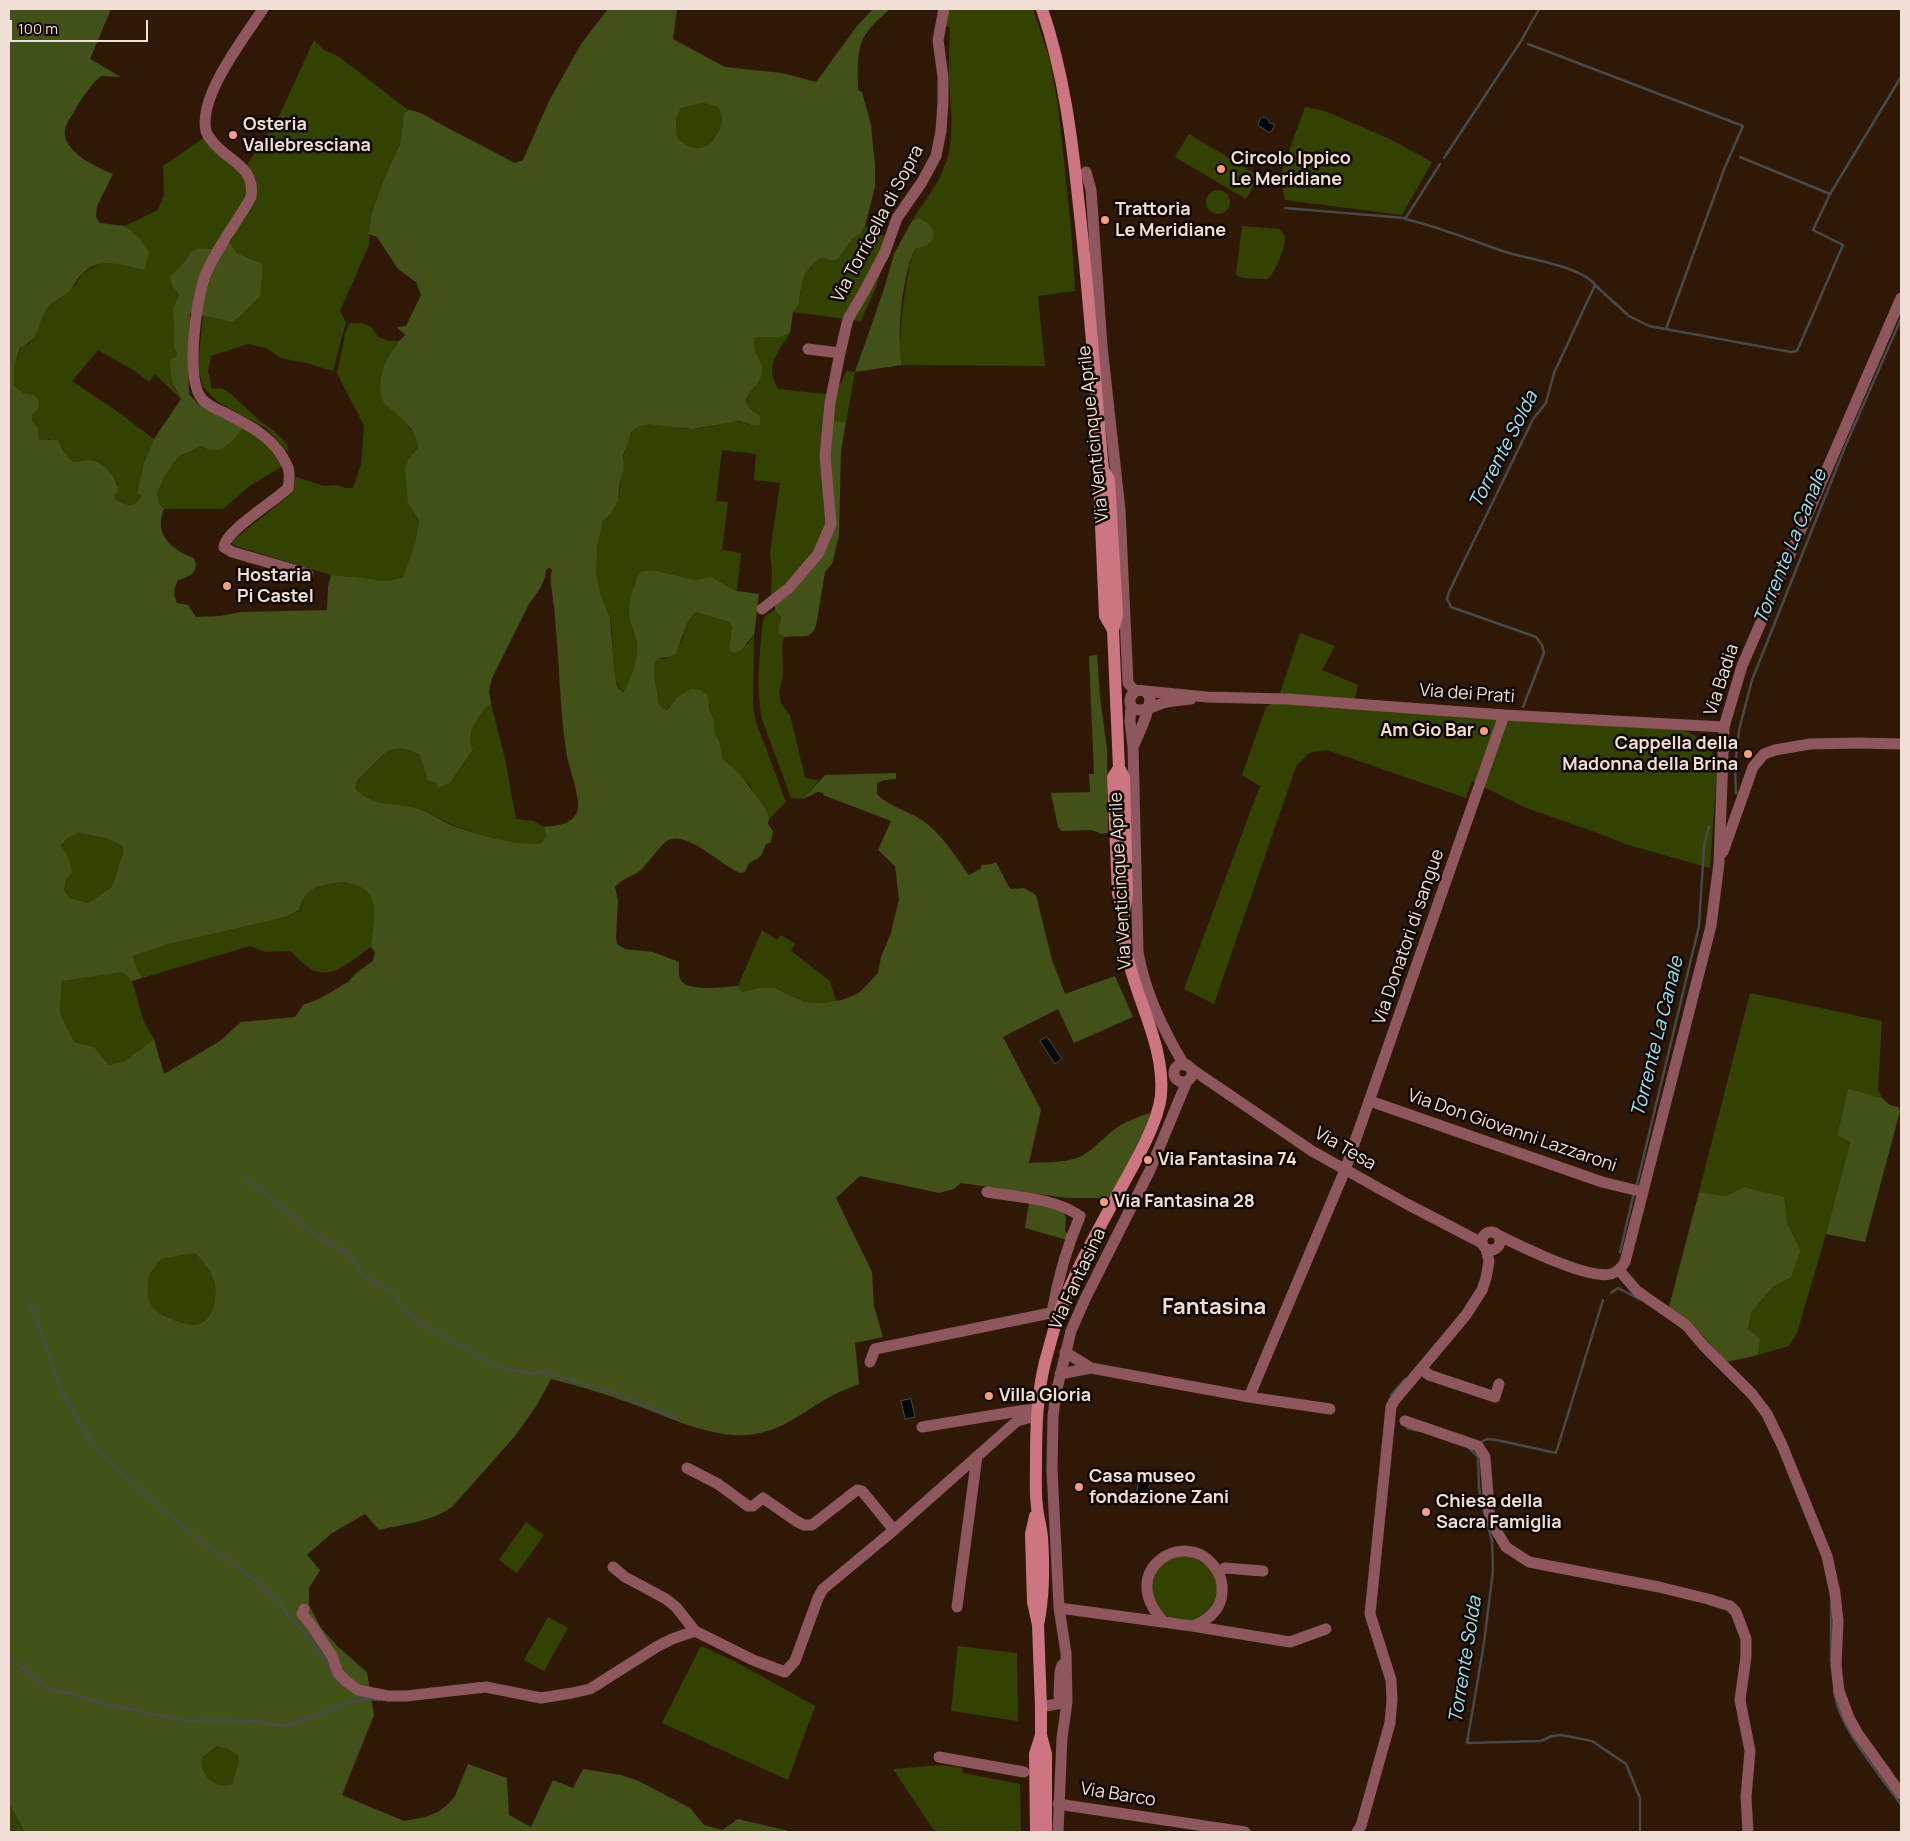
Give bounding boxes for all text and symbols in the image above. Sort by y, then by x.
scale bar [12,10,150,42]
text: 100 m [18,18,58,39]
place label: Osteria Vallebresciana [243,114,371,156]
marker: Osteria Vallebresciana [227,129,239,141]
street label: Via Torricella di Sopra [827,142,929,306]
place label: Circolo Ippico Le Meridiane [1231,148,1351,190]
marker: Circolo Ippico Le Meridiane [1215,163,1227,175]
place label: Trattoria Le Meridiane [1115,199,1226,242]
marker: Trattoria Le Meridiane [1099,214,1111,226]
street label: Via Venticinque Aprile [1074,344,1114,524]
water label: Torrente Solda [1465,388,1543,512]
water label: Torrente La Canale [1750,467,1832,627]
place label: Hostaria Pi Castel [237,565,314,608]
marker: Hostaria Pi Castel [221,580,233,592]
street label: Via Badia [1700,641,1744,719]
street label: Via dei Prati [1419,680,1515,708]
place label: Am Gio Bar [1380,720,1474,742]
marker: Am Gio Bar [1478,725,1490,737]
place label: Cappella della Madonna della Brina [1562,733,1738,776]
marker: Cappella della Madonna della Brina [1742,748,1754,760]
street label: Via Venticinque Aprile [1106,792,1136,970]
street label: Via Donatori di sangue [1369,846,1449,1028]
water label: Torrente La Canale [1627,954,1689,1120]
street label: Via Don Giovanni Lazzaroni [1405,1085,1619,1177]
street label: Via Tesa [1310,1123,1380,1175]
place label: Via Fantasina 74 [1158,1149,1297,1171]
marker: Via Fantasina 74 [1142,1154,1154,1166]
place label: Via Fantasina 28 [1114,1191,1255,1213]
marker: Via Fantasina 28 [1098,1196,1110,1208]
street label: Via Fantasina [1045,1225,1111,1333]
district label: Fantasina [1162,1295,1266,1321]
place label: Villa Gloria [999,1385,1091,1407]
marker: Villa Gloria [983,1390,995,1402]
place label: Casa museo fondazione Zani [1089,1466,1229,1508]
marker: Casa museo fondazione Zani [1073,1481,1085,1493]
place label: Chiesa della Sacra Famiglia [1436,1491,1562,1534]
marker: Chiesa della Sacra Famiglia [1420,1506,1432,1518]
water label: Torrente Solda [1445,1595,1487,1725]
street label: Via Barco [1079,1778,1157,1812]

